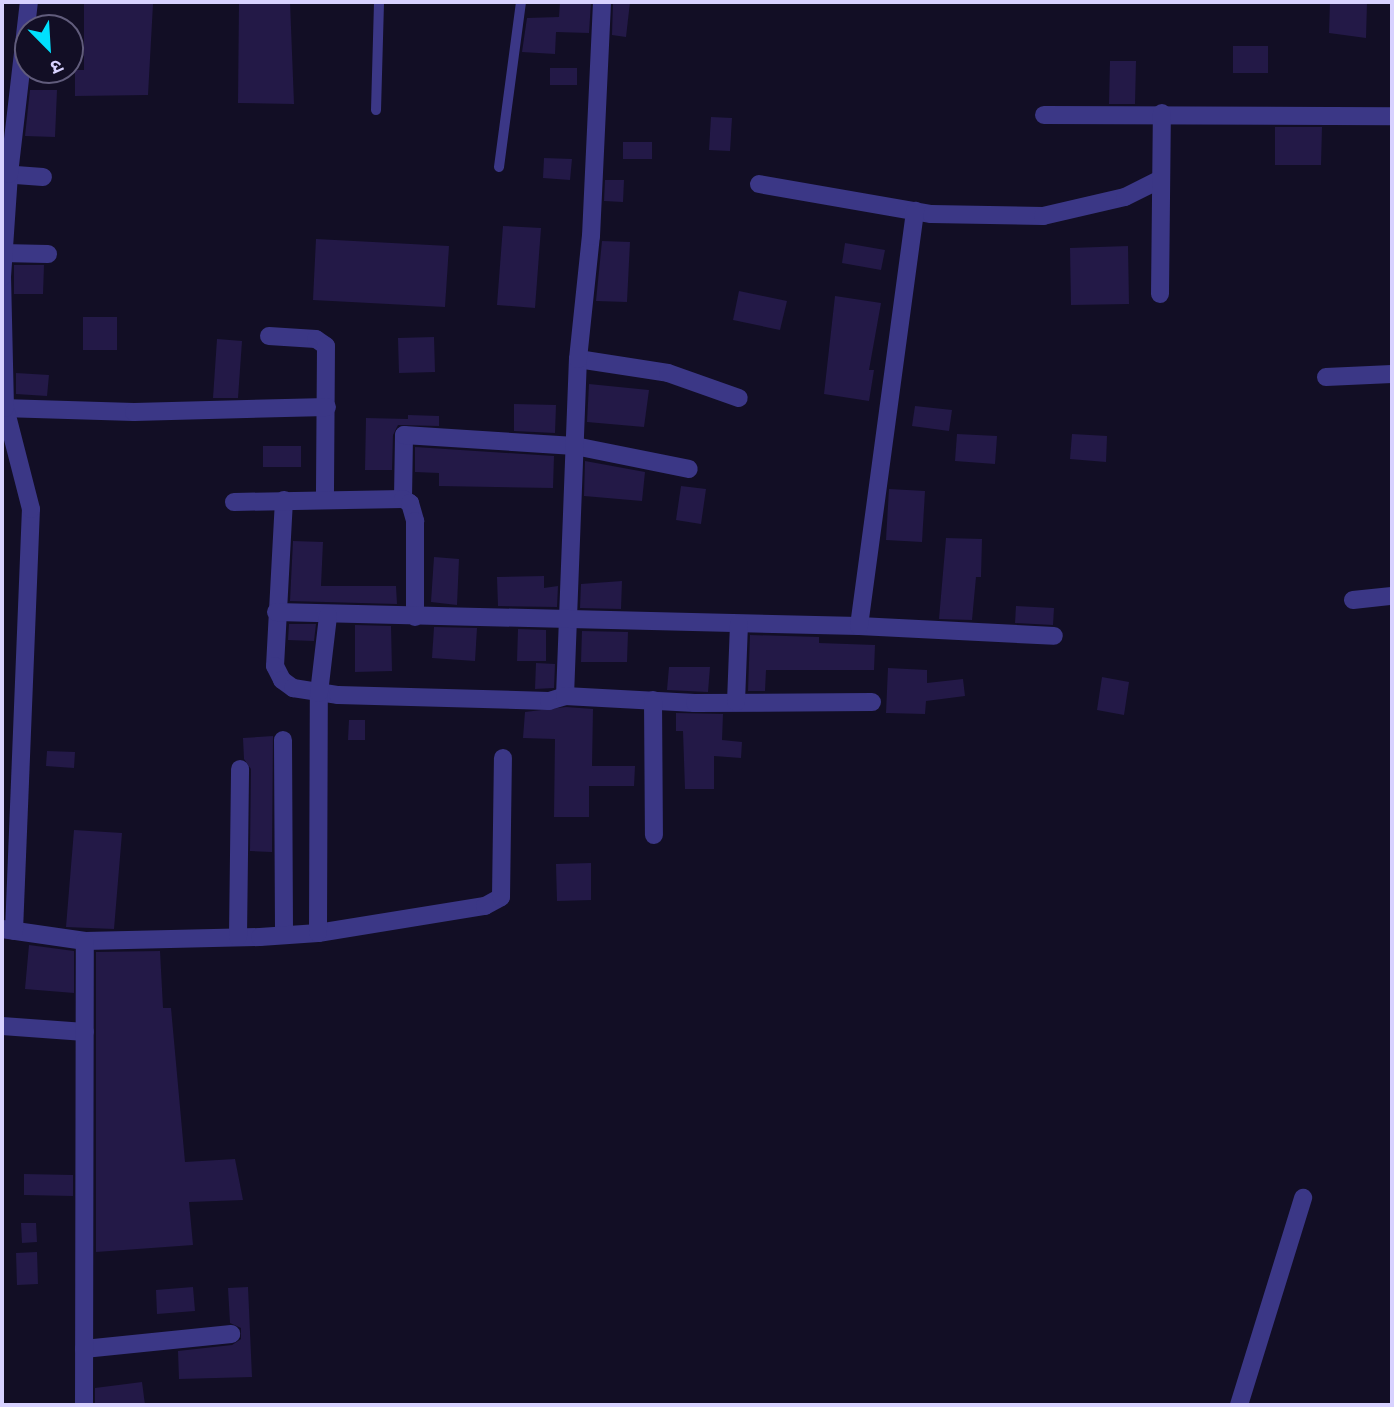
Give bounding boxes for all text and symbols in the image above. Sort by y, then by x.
north arrow [14,14,84,84]
text: उ [47,54,67,80]

